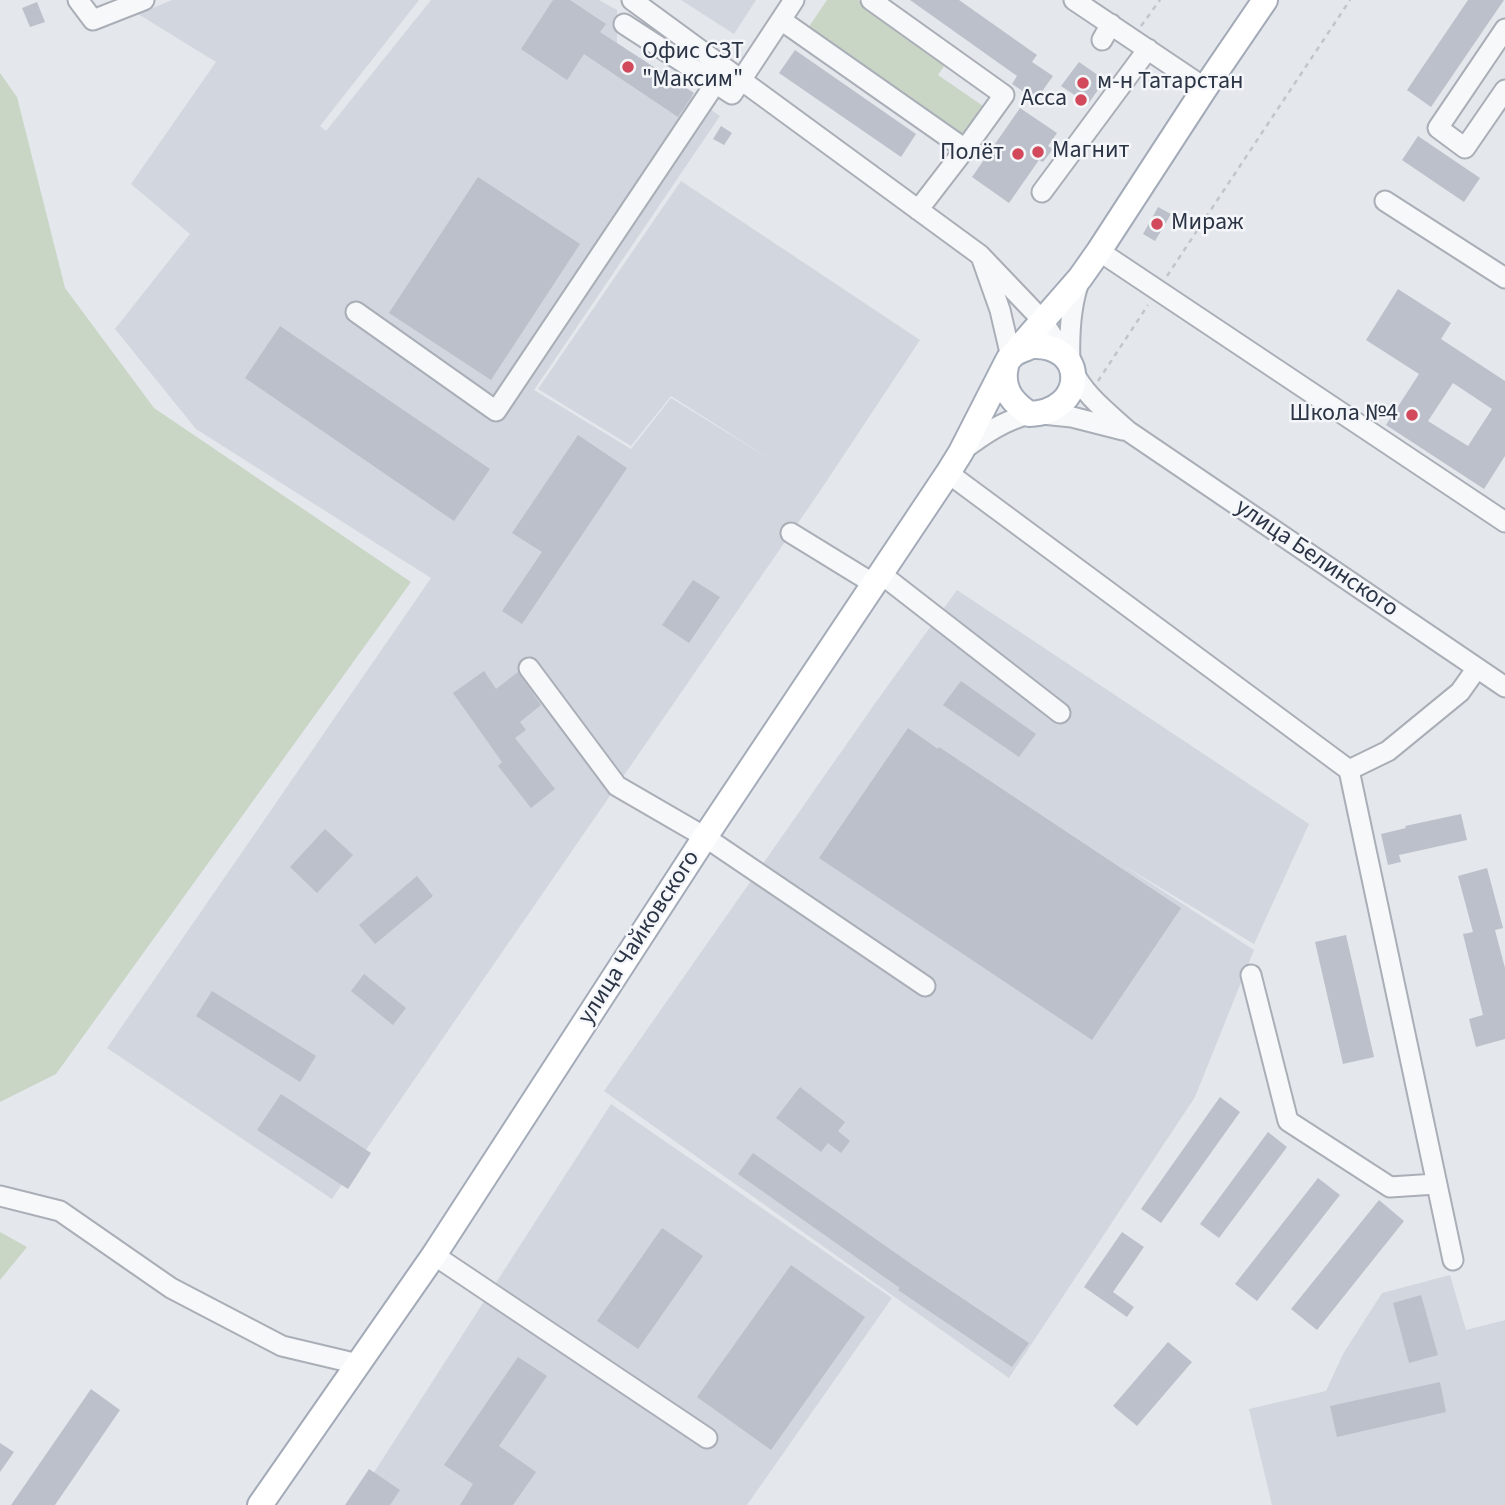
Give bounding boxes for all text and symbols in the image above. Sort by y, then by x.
place label: Офис СЗТ "Максим" [642,39,744,95]
marker: Офис СЗТ "Максим" [620,59,636,75]
place label: м-н Татарстан [1097,69,1244,97]
marker: м-н Татарстан [1075,75,1091,91]
place label: Acca [1021,86,1067,114]
marker: Acca [1073,92,1089,108]
place label: Магнит [1052,138,1129,166]
place label: Полёт [940,140,1004,168]
marker: Магнит [1030,144,1046,160]
marker: Полёт [1010,146,1026,162]
place label: Мираж [1171,210,1244,238]
marker: Мираж [1149,216,1165,232]
place label: Школа №4 [1289,401,1398,429]
marker: Школа №4 [1404,407,1420,423]
street label: улица Белинского [1229,494,1403,624]
street label: улица Чайковского [573,846,707,1030]

